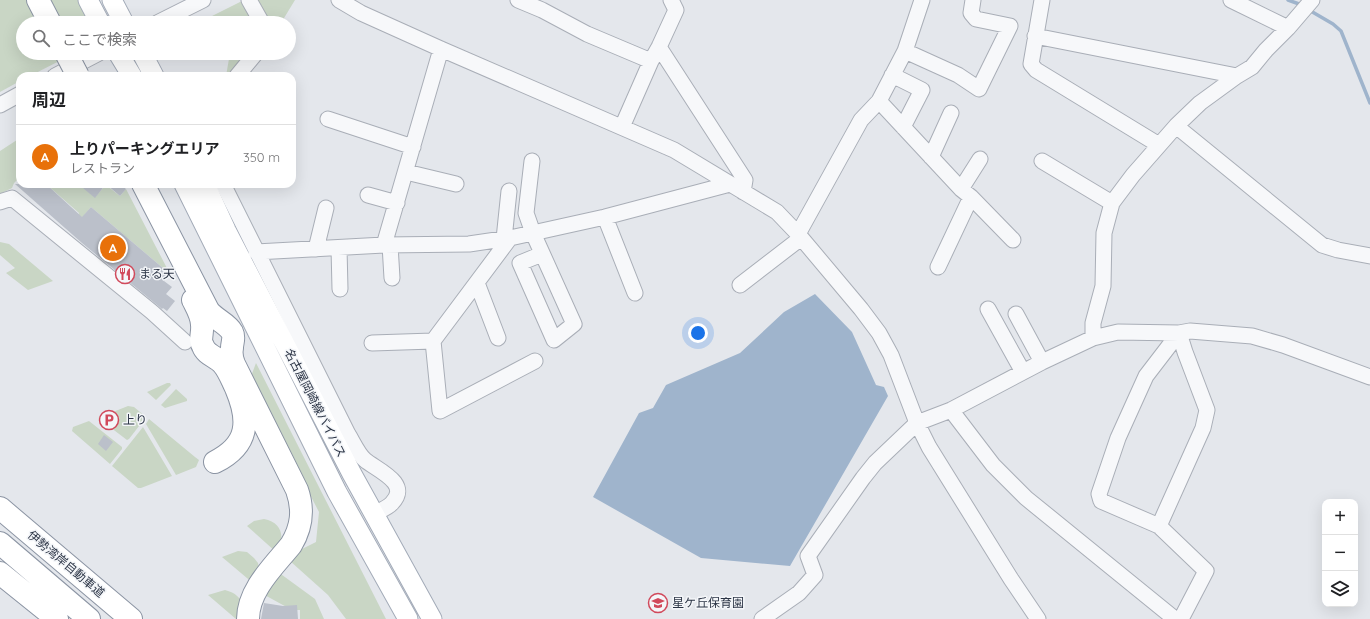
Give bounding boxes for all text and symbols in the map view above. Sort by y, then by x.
search box [16,16,296,60]
icon: search [30,27,52,49]
text: ここで検索 [62,30,137,49]
text: 周辺 [32,89,66,110]
text: 上りパーキングエリア [70,139,220,158]
text: A [41,149,49,165]
text: 350 m [243,149,280,165]
text: レストラン [70,160,135,176]
pin: A [100,233,126,263]
restaurant icon: まる天 [114,263,136,285]
place label: まる天 [139,266,175,281]
your location [688,323,708,343]
street label: 名古屋岡崎線バイパス [282,346,349,460]
parking icon: 上り [98,409,120,431]
place label: 上り [123,412,147,427]
map controls [1322,499,1358,607]
button: + [1322,499,1358,535]
street label: 伊勢湾岸自動車道 [25,527,108,600]
button: − [1322,535,1358,571]
button: layers [1322,571,1358,607]
school or university icon: 星ケ丘保育園 [647,592,669,614]
place label: 星ケ丘保育園 [672,595,744,610]

